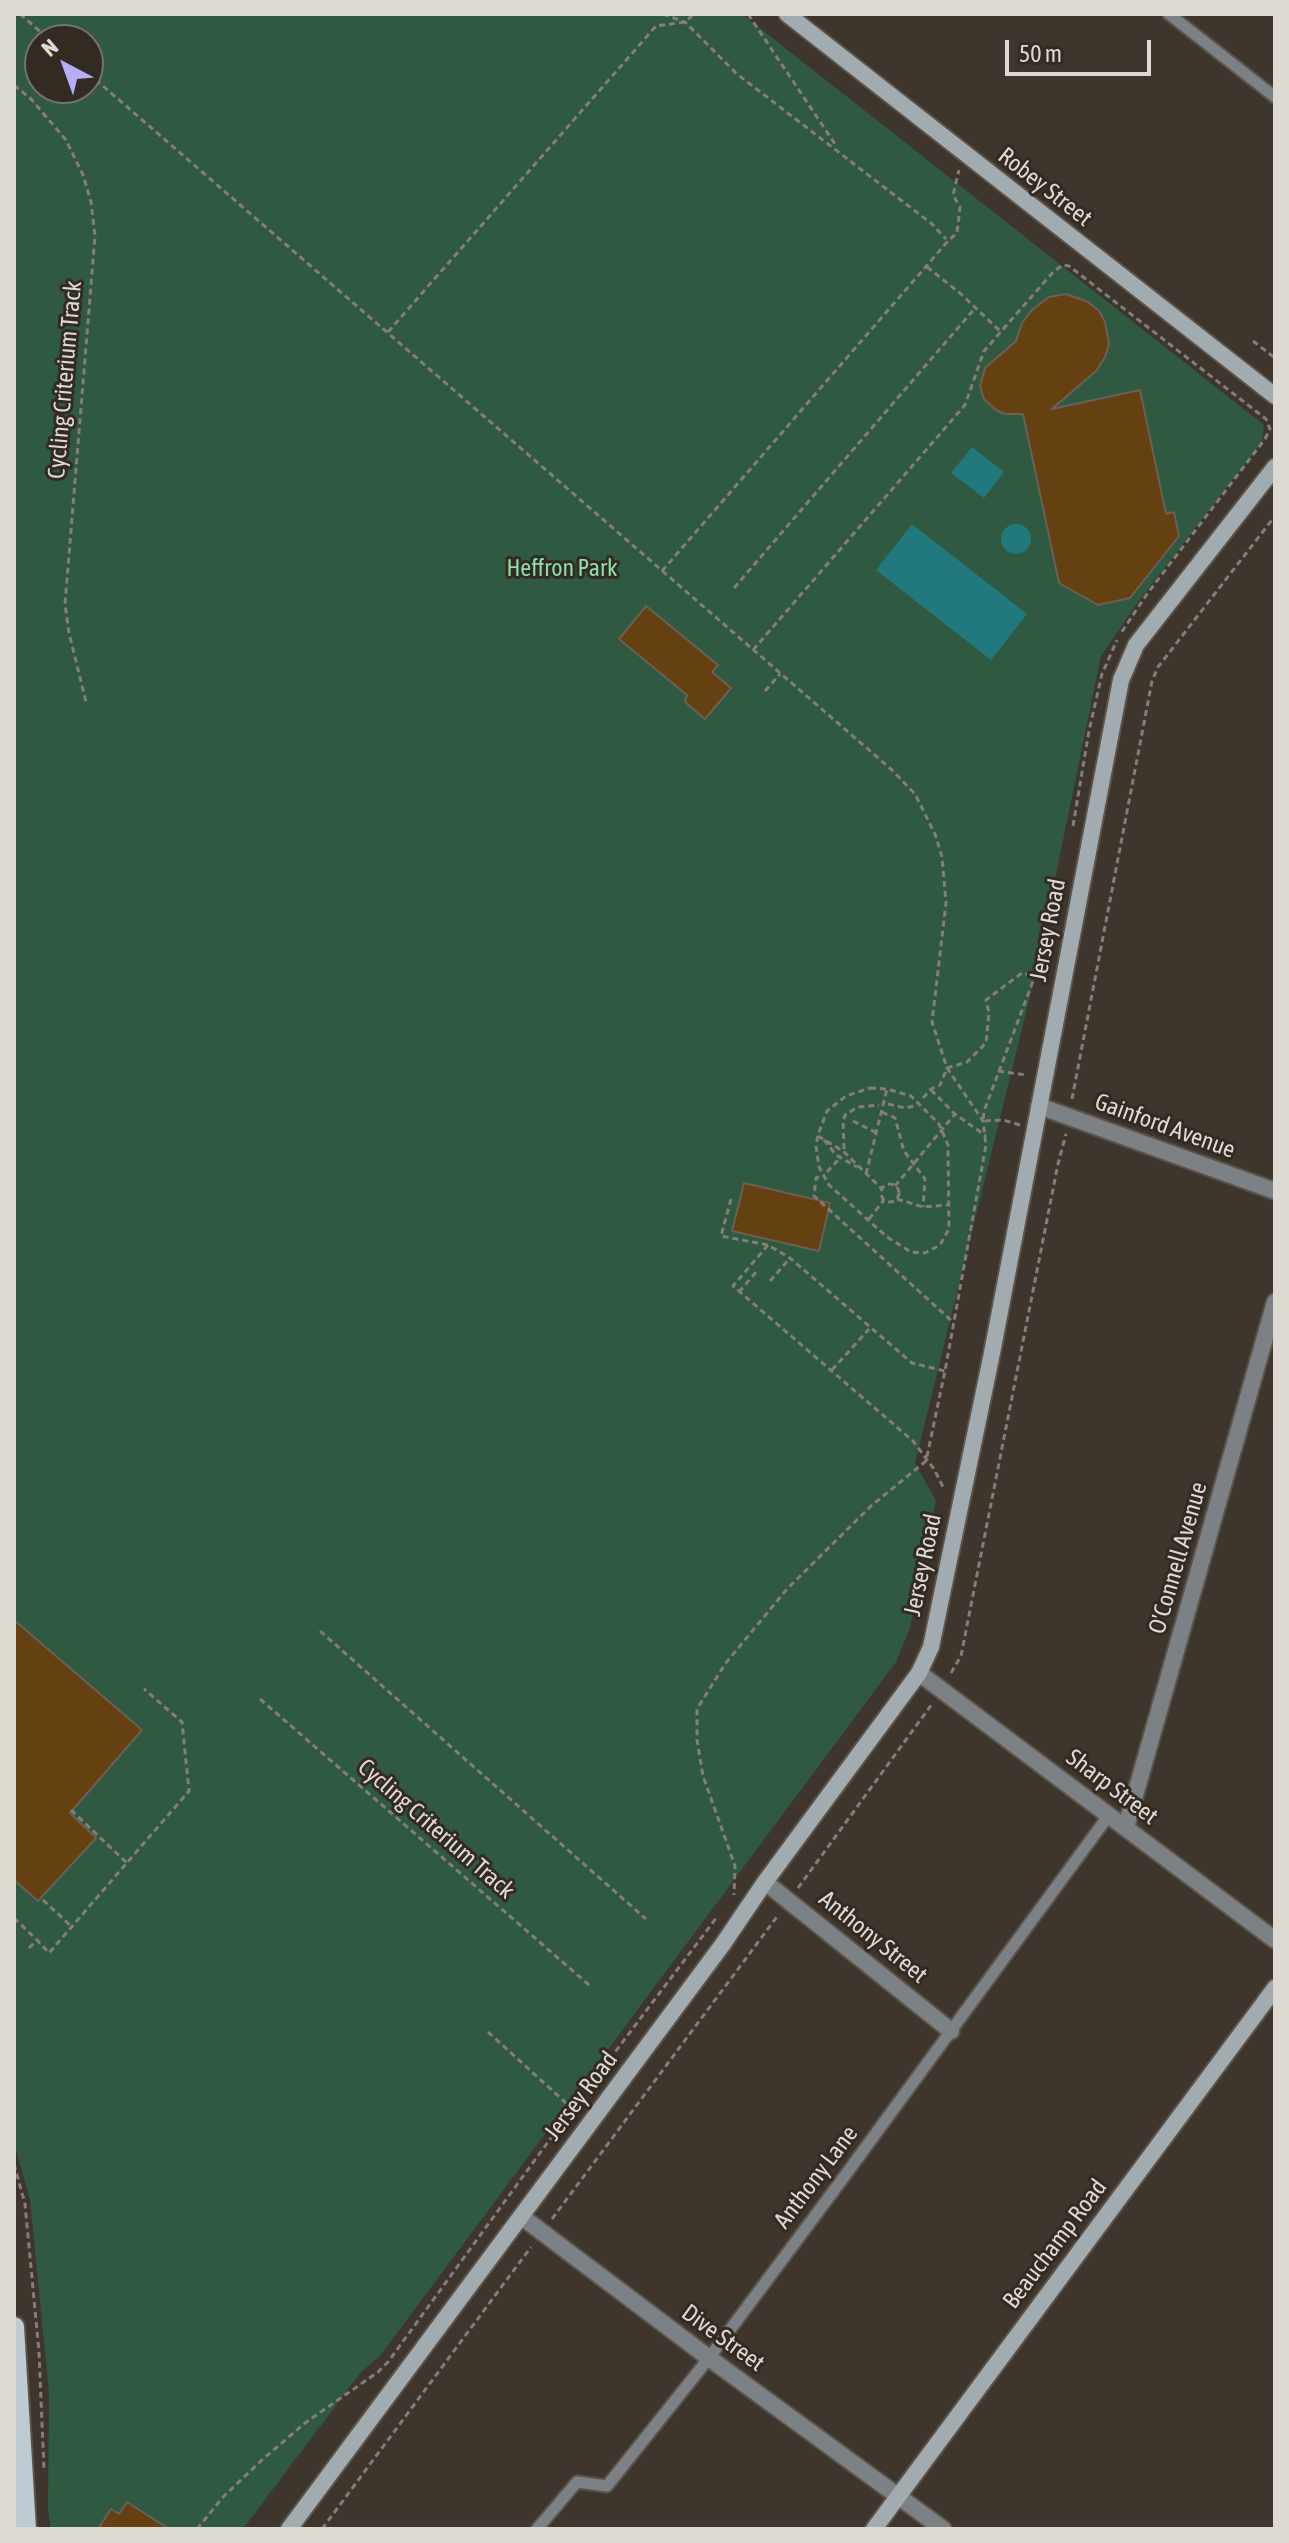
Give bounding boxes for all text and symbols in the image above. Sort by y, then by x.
north arrow [24,24,104,104]
scale bar [1009,24,1155,74]
text: N [36,33,63,61]
text: 50 m [1019,40,1062,67]
street label: Robey Street [992,141,1098,233]
street label: Cycling Criterium Track [42,280,88,480]
park label: Heffron Park [506,554,618,582]
street label: Jersey Road [1024,876,1072,984]
street label: Gainford Avenue [1091,1087,1239,1165]
street label: O'Connell Avenue [1143,1479,1213,1637]
street label: Jersey Road [898,1511,948,1619]
street label: Sharp Street [1060,1743,1164,1831]
street label: Cycling Criterium Track [352,1753,520,1905]
street label: Anthony Street [813,1885,933,1989]
street label: Jersey Road [538,2046,624,2146]
street label: Anthony Lane [768,2120,864,2234]
street label: Beauchamp Road [997,2174,1113,2314]
street label: Dive Street [676,2298,770,2378]

